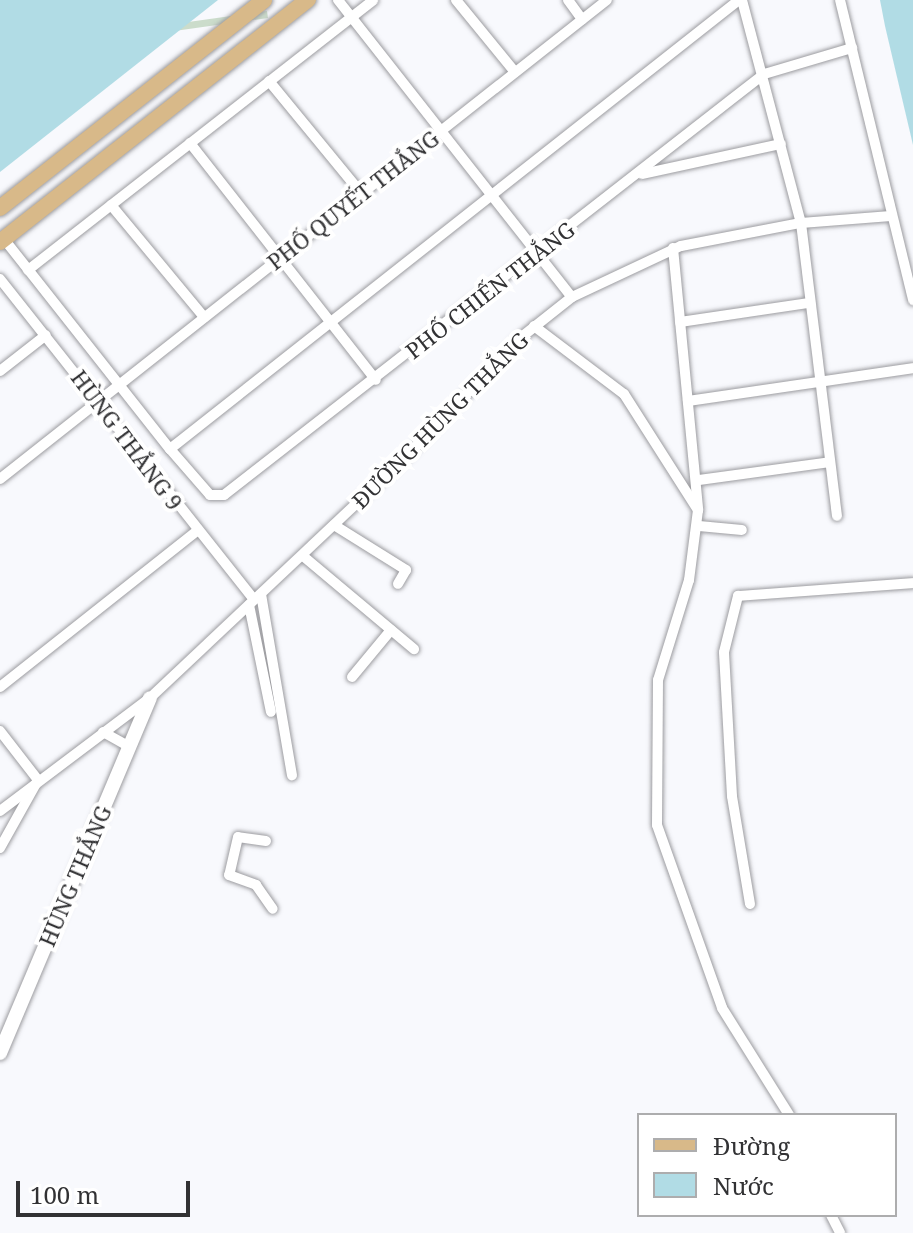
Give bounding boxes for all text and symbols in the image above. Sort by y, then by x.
street label: PHỐ QUYẾT THẮNG [262,125,444,275]
street label: PHỐ CHIẾN THẮNG [400,216,580,364]
street label: ĐƯỜNG HÙNG THẮNG [346,326,534,514]
street label: HÙNG THẮNG 9 [66,365,188,515]
street label: HÙNG THẮNG [33,802,117,950]
legend [637,1113,897,1217]
text: Đường [713,1129,790,1162]
scale bar [20,1165,194,1215]
text: Nước [713,1169,774,1202]
text: 100 m [30,1178,99,1211]

